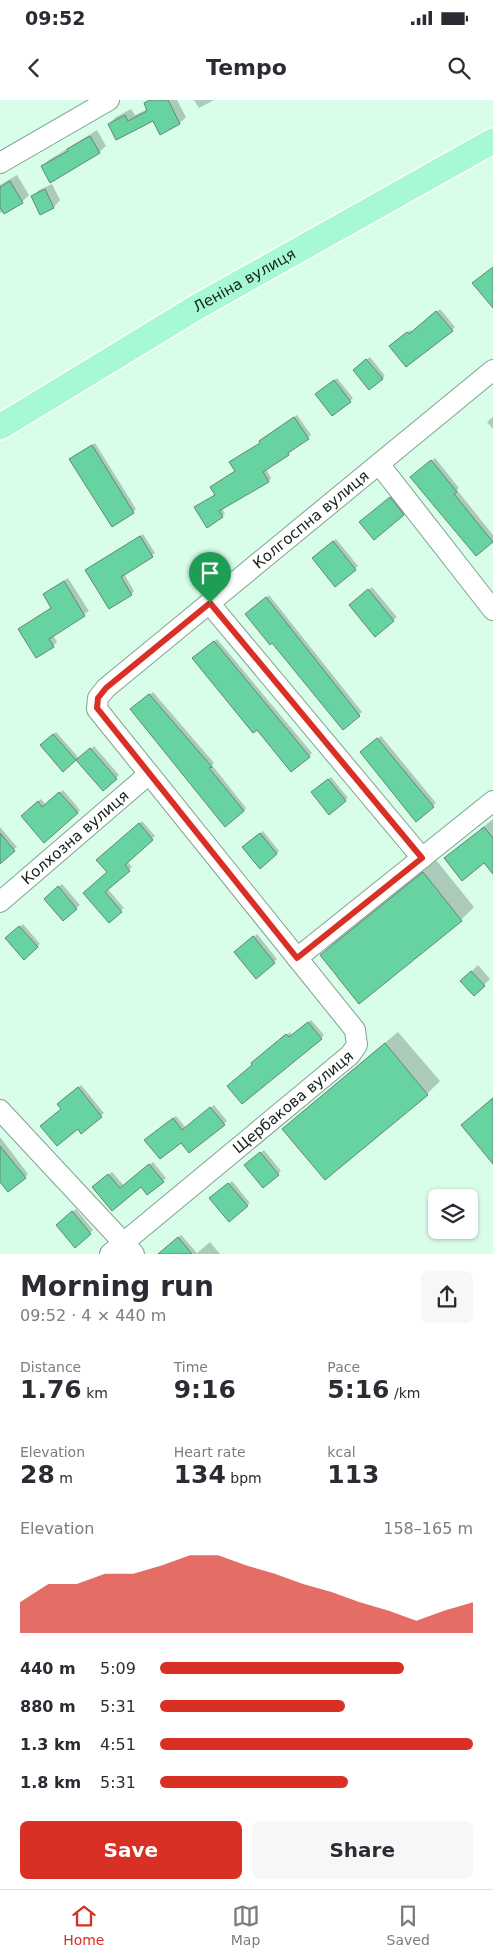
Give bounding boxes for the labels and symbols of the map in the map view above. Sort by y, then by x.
street label: Леніна вулиця [190,245,299,316]
street label: Колгоспна вулиця [249,467,373,573]
pin [189,552,231,603]
street label: Колхозна вулиця [18,786,132,889]
street label: Щербакова вулиця [229,1047,357,1157]

